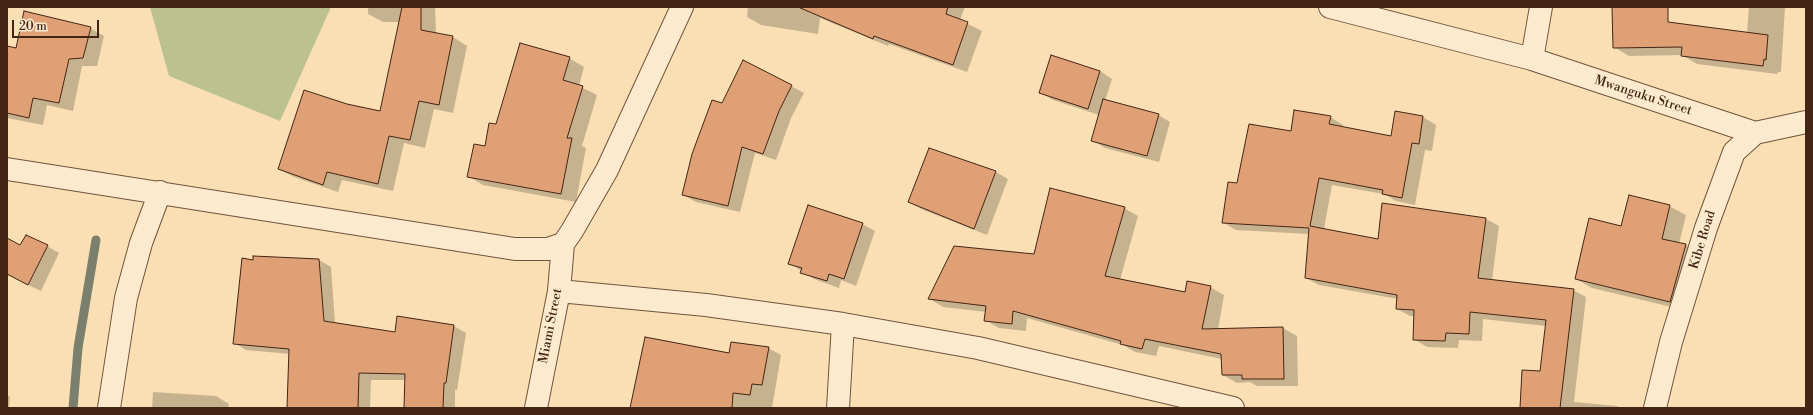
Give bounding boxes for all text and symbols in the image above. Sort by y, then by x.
scale bar [14,12,101,38]
text: 20 m [19,19,47,34]
street label: Mwanguku Street [1592,73,1694,119]
street label: Kibe Road [1687,209,1719,271]
street label: Miami Street [536,287,566,365]

